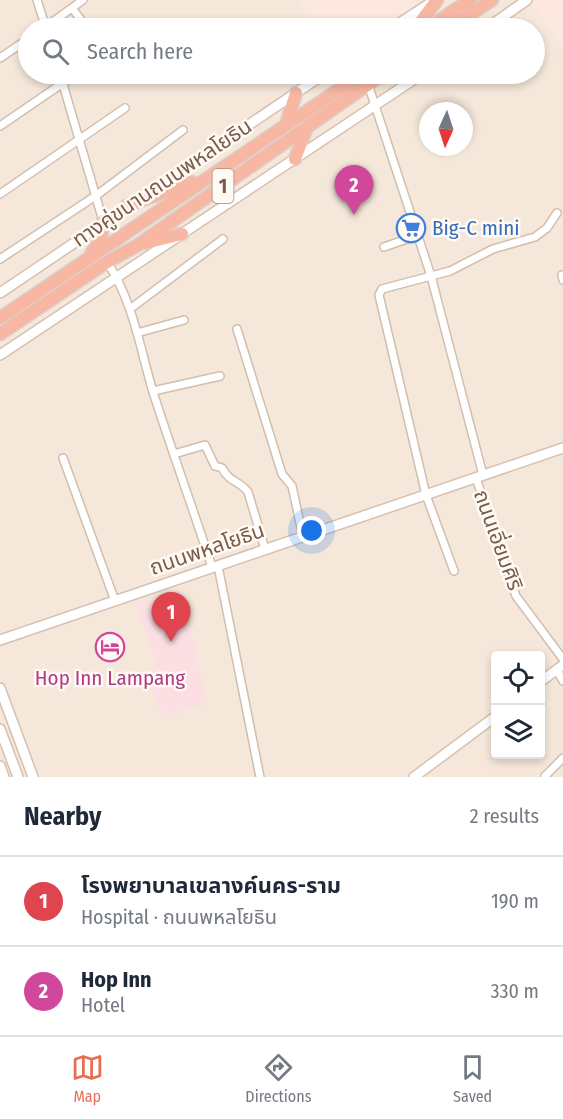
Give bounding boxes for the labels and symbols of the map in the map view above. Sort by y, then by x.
north arrow [419,102,473,156]
street label: ทางคู่ขนานถนนพหลโยธิน [67,113,257,253]
pin: 2 [334,166,374,215]
road number: 1 [212,169,234,203]
supermarket icon: Big-C mini [395,212,427,244]
place label: Big-C mini [432,215,520,241]
street label: ถนนเอี่ยมศิริ [468,485,530,594]
your location [297,516,326,545]
street label: ถนนพหลโยธิน [146,517,268,581]
pin: 1 [152,592,190,642]
hotel icon: Hop Inn Lampang [94,631,126,663]
place label: Hop Inn Lampang [35,665,185,691]

